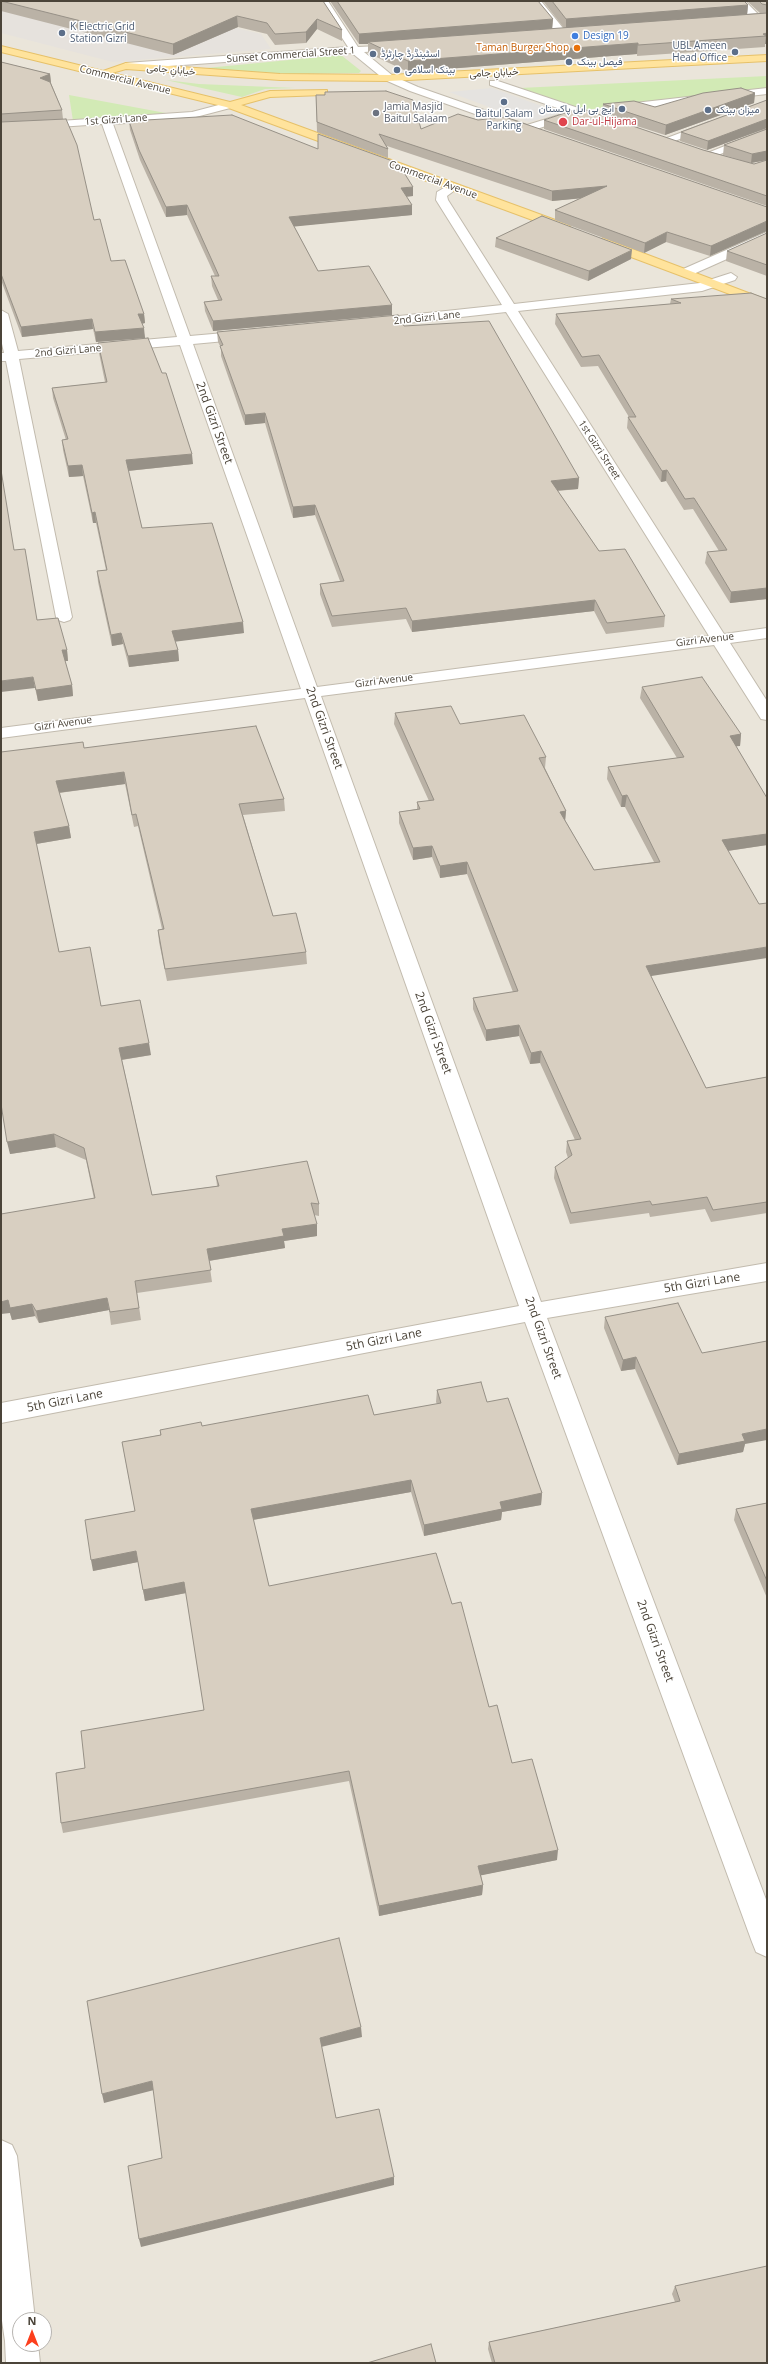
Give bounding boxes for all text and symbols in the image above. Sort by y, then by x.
place label: K Electric Grid Station Gizri [70,21,135,44]
marker: K Electric Grid Station Gizri [57,28,67,38]
place label: Design 19 [583,30,629,42]
marker: Design 19 [570,31,580,41]
place label: UBL Ameen Head Office [672,40,727,64]
place label: Taman Burger Shop [476,42,569,54]
marker: Taman Burger Shop [572,43,582,53]
street label: Sunset Commercial Street 1 [226,45,356,65]
marker: UBL Ameen Head Office [730,47,740,57]
place label: اسٹینڈرڈ چارٹرڈ [381,48,440,60]
marker: اسٹینڈرڈ چارٹرڈ [368,49,378,59]
place label: فیصل بینک [577,56,622,68]
marker: فیصل بینک [564,57,574,67]
street label: خیابانِ جامی [146,62,196,78]
street label: Commercial Avenue [78,63,172,97]
place label: بینک اسلامی [405,64,455,76]
marker: بینک اسلامی [392,65,402,75]
street label: خیابانِ جامی [469,66,519,80]
marker: Baitul Salam Parking [499,97,509,107]
place label: Jamia Masjid Baitul Salaam [384,101,447,124]
place label: ایچ بی ایل پاکستان [539,103,614,115]
marker: ایچ بی ایل پاکستان [617,104,627,114]
place label: میزان بینک [716,104,760,116]
marker: میزان بینک [703,105,713,115]
marker: Jamia Masjid Baitul Salaam [371,108,381,118]
place label: Baitul Salam Parking [475,108,533,132]
street label: 1st Gizri Lane [84,112,148,128]
marker: Dar-ul-Hijama [557,116,569,128]
place label: Dar-ul-Hijama [572,116,637,128]
street label: Commercial Avenue [387,158,479,202]
street label: 2nd Gizri Lane [393,309,461,327]
street label: 2nd Gizri Lane [34,342,102,360]
street label: 2nd Gizri Street [192,380,236,466]
street label: 1st Gizri Street [575,418,623,482]
street label: Gizri Avenue [675,630,735,650]
street label: Gizri Avenue [354,671,414,691]
street label: 2nd Gizri Street [302,685,346,771]
street label: Gizri Avenue [33,714,93,734]
street label: 2nd Gizri Street [411,990,455,1076]
street label: 5th Gizri Lane [663,1270,741,1296]
street label: 2nd Gizri Street [521,1295,565,1381]
street label: 5th Gizri Lane [345,1326,423,1354]
street label: 5th Gizri Lane [26,1387,104,1415]
street label: 2nd Gizri Street [633,1598,677,1684]
north arrow [12,2312,52,2352]
text: N [28,2313,36,2328]

